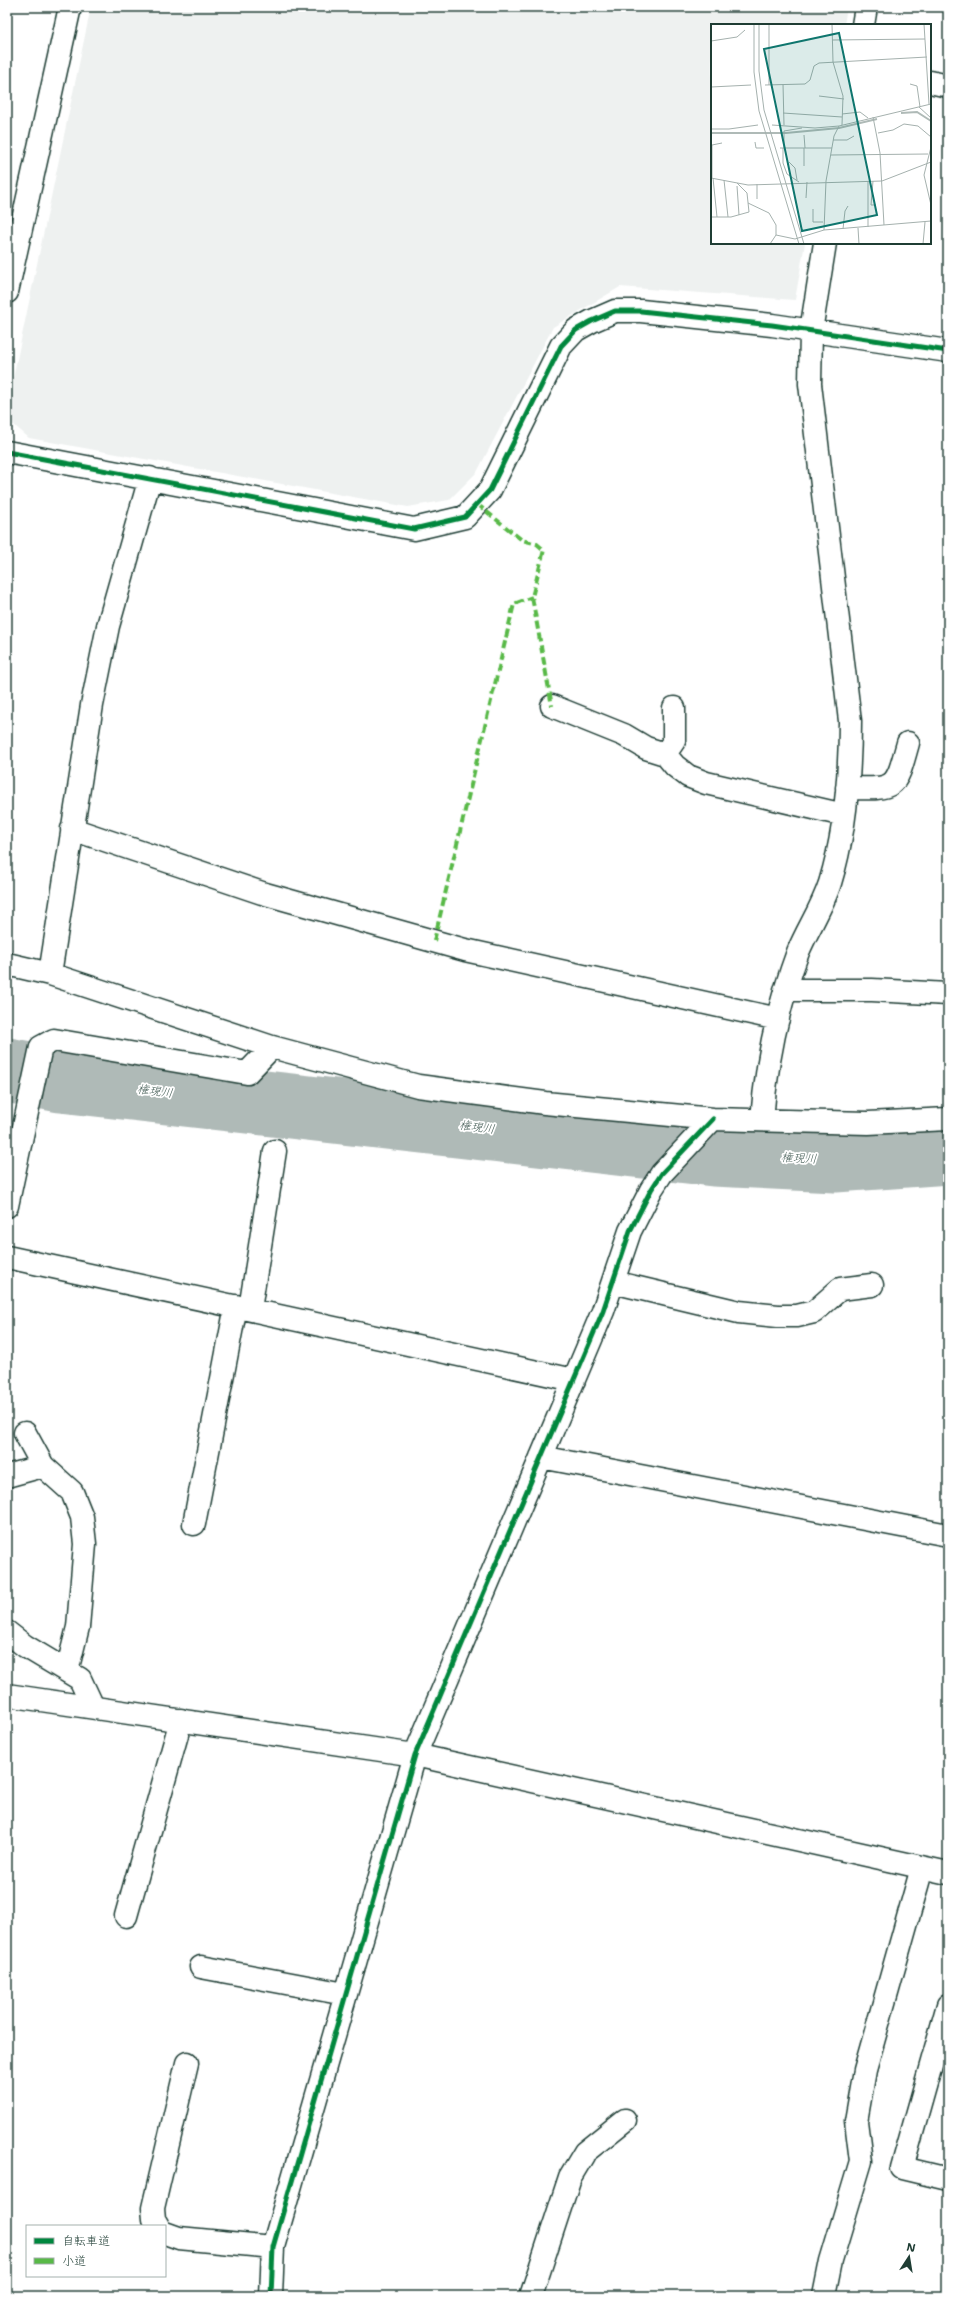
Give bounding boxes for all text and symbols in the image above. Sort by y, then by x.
inset map [711,24,931,244]
water label: 権現川 [136,1081,174,1101]
water label: 権現川 [458,1117,496,1137]
water label: 権現川 [781,1149,817,1167]
legend [26,2225,166,2277]
text: 自転車道 [62,2233,110,2249]
north arrow [889,2237,929,2277]
text: N [905,2239,917,2256]
text: 小道 [62,2253,86,2269]

